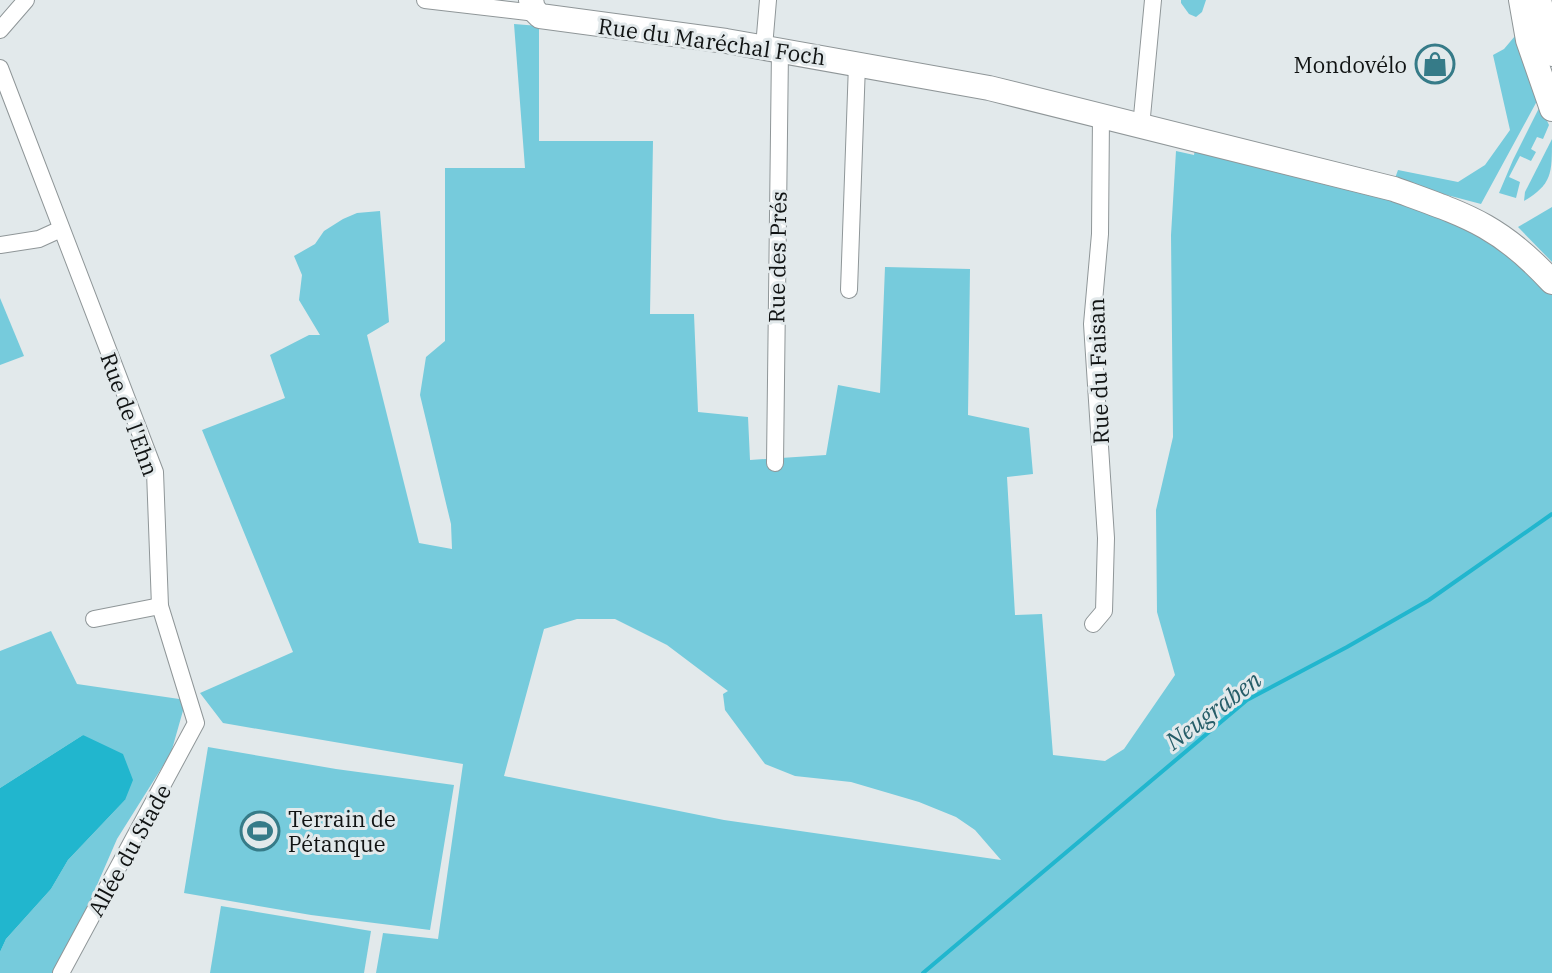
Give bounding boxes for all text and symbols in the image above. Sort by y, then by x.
street label: Rue du Maréchal Foch [596,11,828,71]
shop icon: Mondovélo [1414,43,1456,85]
place label: Mondovélo [1293,50,1407,79]
street label: Rue des Prés [761,191,793,323]
street label: Rue du Faisan [1081,298,1115,444]
street label: Rue de l'Ehn [94,348,166,480]
water label: Neugraben [1158,663,1268,757]
street label: Allée du Stade [81,779,177,921]
place label: Terrain de Pétanque [288,804,396,858]
sports icon: Terrain de Pétanque [239,810,281,852]

